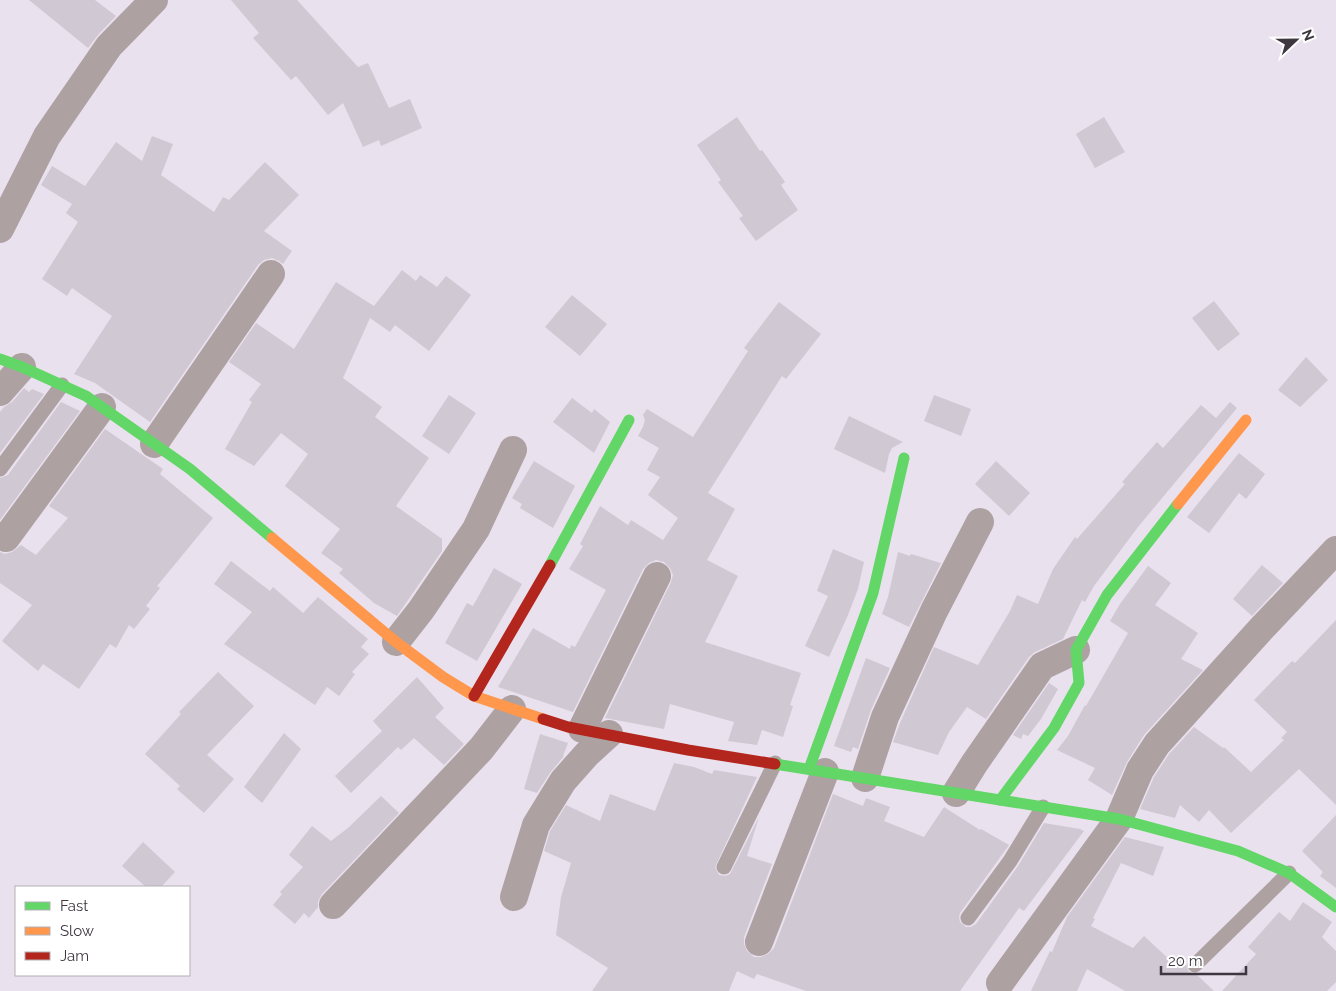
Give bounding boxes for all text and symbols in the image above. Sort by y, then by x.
north arrow [1271,15,1321,65]
text: N [1299,27,1317,43]
legend [15,886,190,976]
text: Fast [60,897,88,915]
text: Slow [60,922,94,940]
scale bar [1161,944,1246,976]
text: Jam [60,947,89,965]
text: 20 m [1168,952,1203,970]

